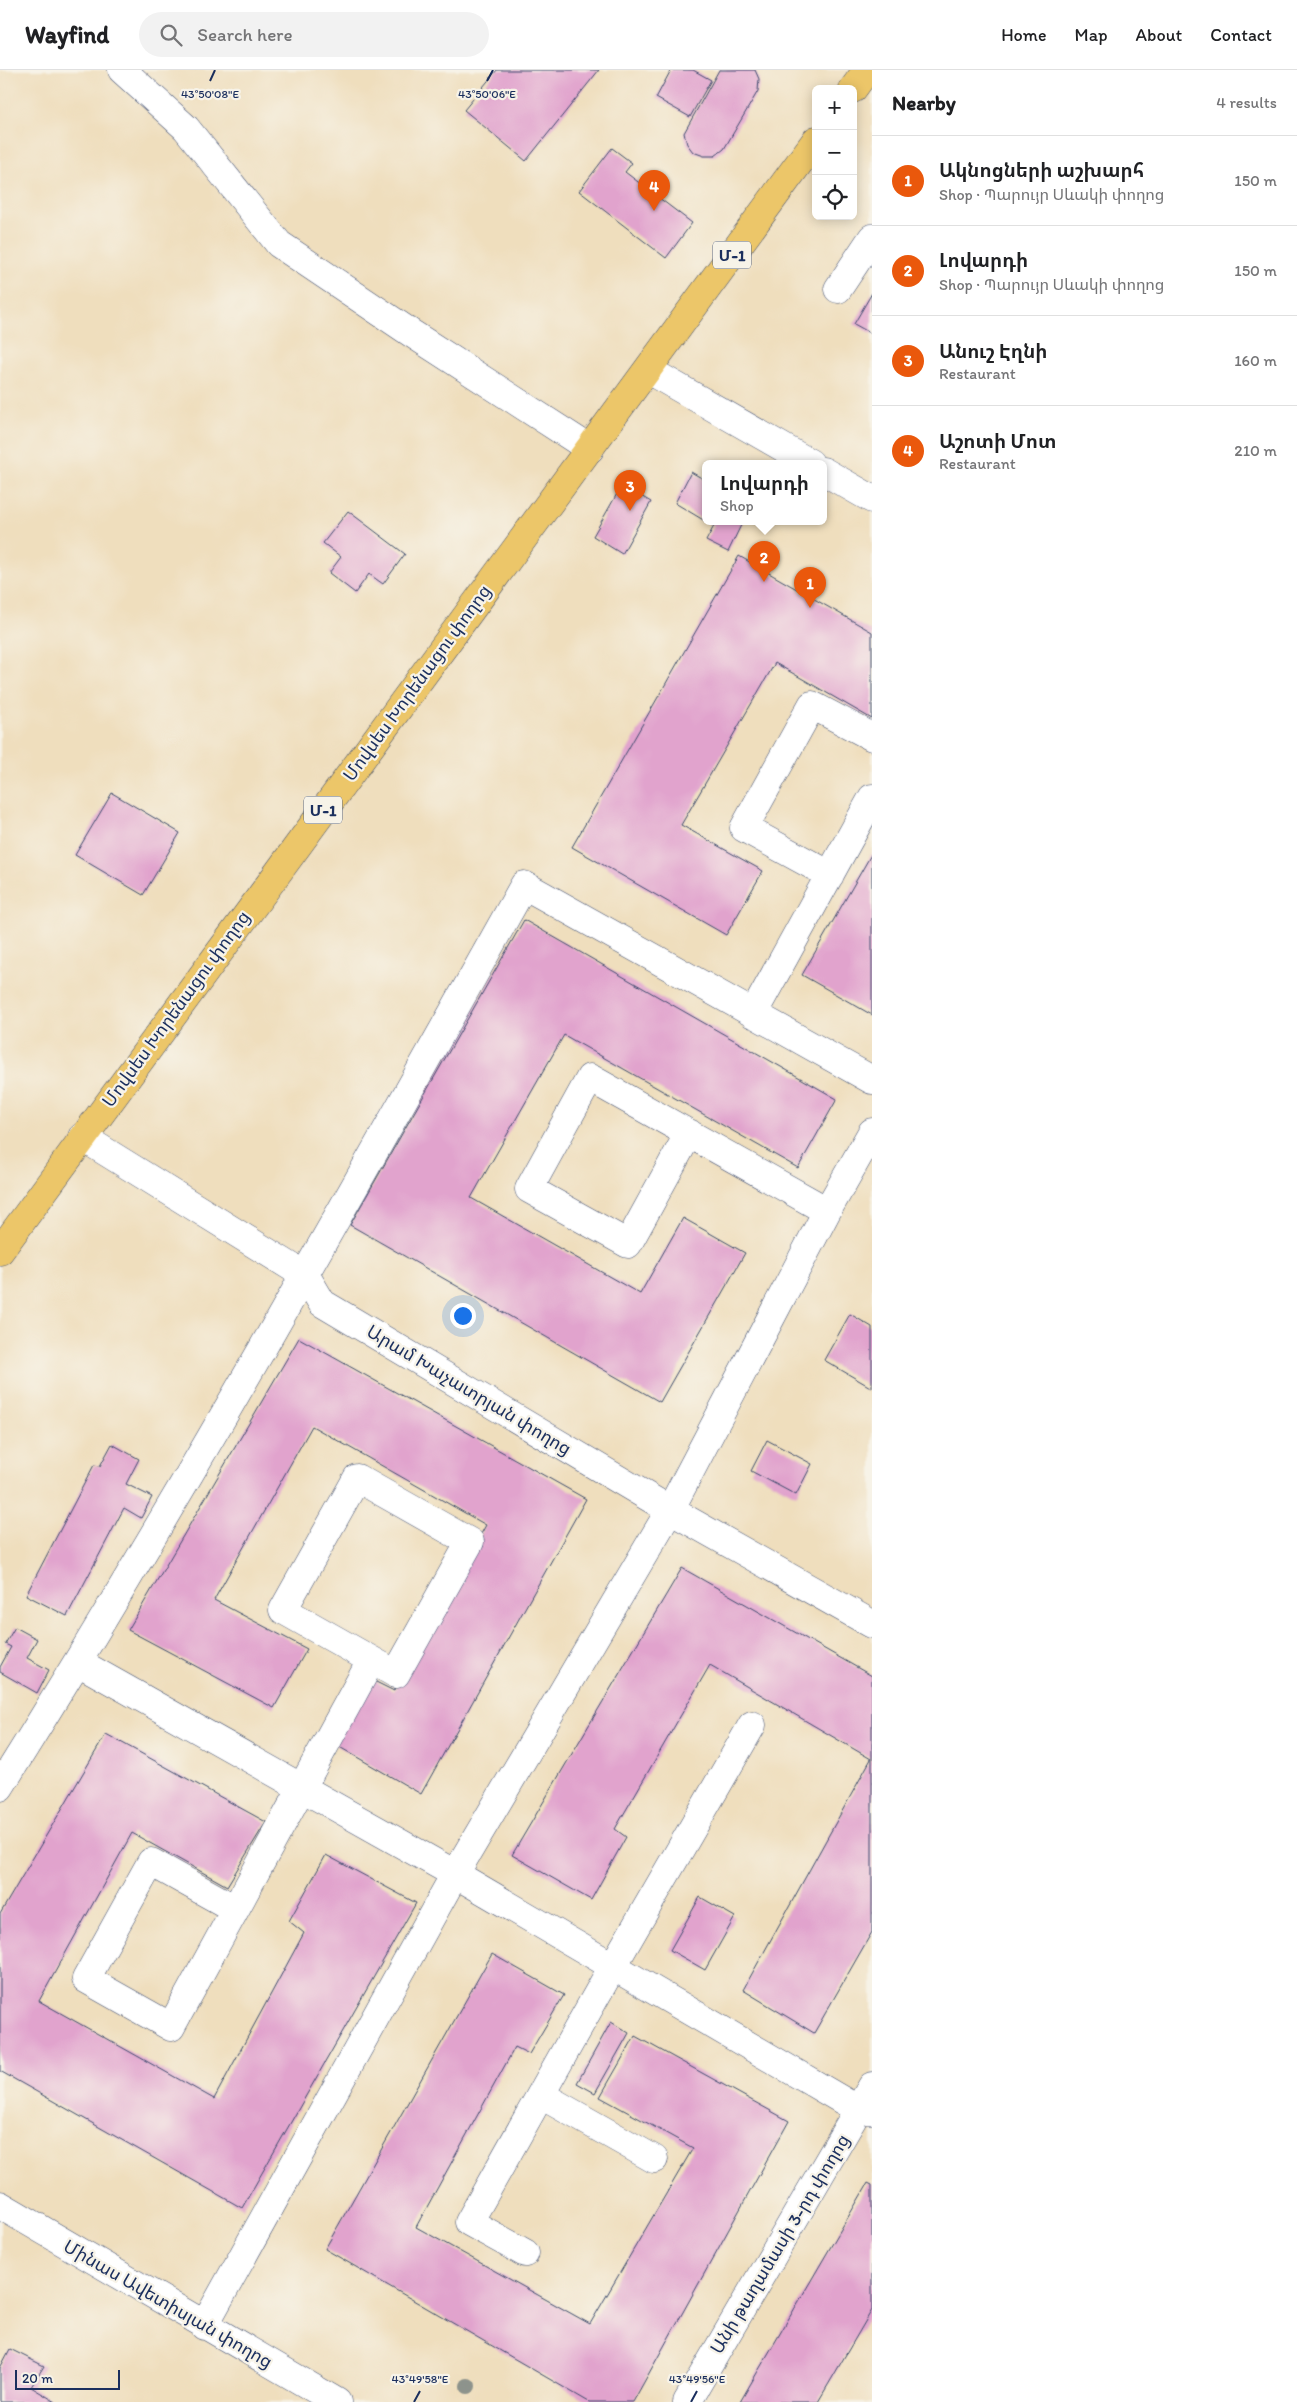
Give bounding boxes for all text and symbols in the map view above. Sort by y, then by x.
search box [139,12,489,57]
text: Wayfind [25,20,109,49]
icon: search [157,21,185,49]
text: Search here [197,23,293,46]
text: Home [1001,24,1047,46]
text: Map [1075,24,1108,46]
text: About [1136,24,1182,46]
text: Contact [1210,24,1272,46]
map controls [812,85,857,220]
button: + [812,85,857,130]
text: 43°50'08"E [181,87,239,101]
text: 43°50'06"E [458,87,516,101]
text: Nearby [892,90,956,115]
text: 4 results [1216,93,1277,112]
button: − [812,130,857,175]
text: Ակնոցների աշխարհ [939,159,1144,182]
pin: 4 [638,170,670,211]
text: 1 [904,171,912,190]
text: 150 m [1234,171,1277,190]
button: locate [812,175,857,220]
text: Shop · Պարույր Սևակի փողոց [939,185,1164,204]
road number: Մ-1 [713,242,751,268]
text: Լովարդի [939,249,1028,272]
text: 2 [904,261,912,280]
text: 150 m [1234,261,1277,280]
text: Shop · Պարույր Սևակի փողոց [939,275,1164,294]
text: Անուշ Էղնի [939,340,1048,363]
text: 3 [904,351,912,370]
text: 160 m [1234,351,1277,370]
text: Restaurant [939,364,1016,383]
text: Աշոտի Մոտ [939,430,1056,453]
text: 4 [903,441,913,460]
text: 210 m [1234,441,1277,460]
text: Restaurant [939,454,1016,473]
popup [702,460,827,525]
pin: 3 [614,470,646,511]
text: Լովարդի [720,472,809,495]
text: Shop [720,496,754,515]
pin: 2 [748,541,780,582]
pin: 1 [794,567,826,608]
street label: Մովսես Խորենացու փողոց [338,581,496,785]
road number: Մ-1 [304,796,342,824]
street label: Մովսես Խորենացու փողոց [97,907,255,1111]
your location [450,1303,476,1329]
street label: Արամ Խաչատրյան փողոց [363,1320,575,1460]
street label: Անի թաղամասի 3-րդ փողոց [706,2130,854,2358]
street label: Մինաս Ավետիսյան փողոց [60,2235,276,2373]
scale bar [15,2367,120,2390]
text: 20 m [22,2370,53,2387]
text: 43°49'58"E [392,2372,449,2386]
text: 43°49'56"E [669,2372,726,2386]

